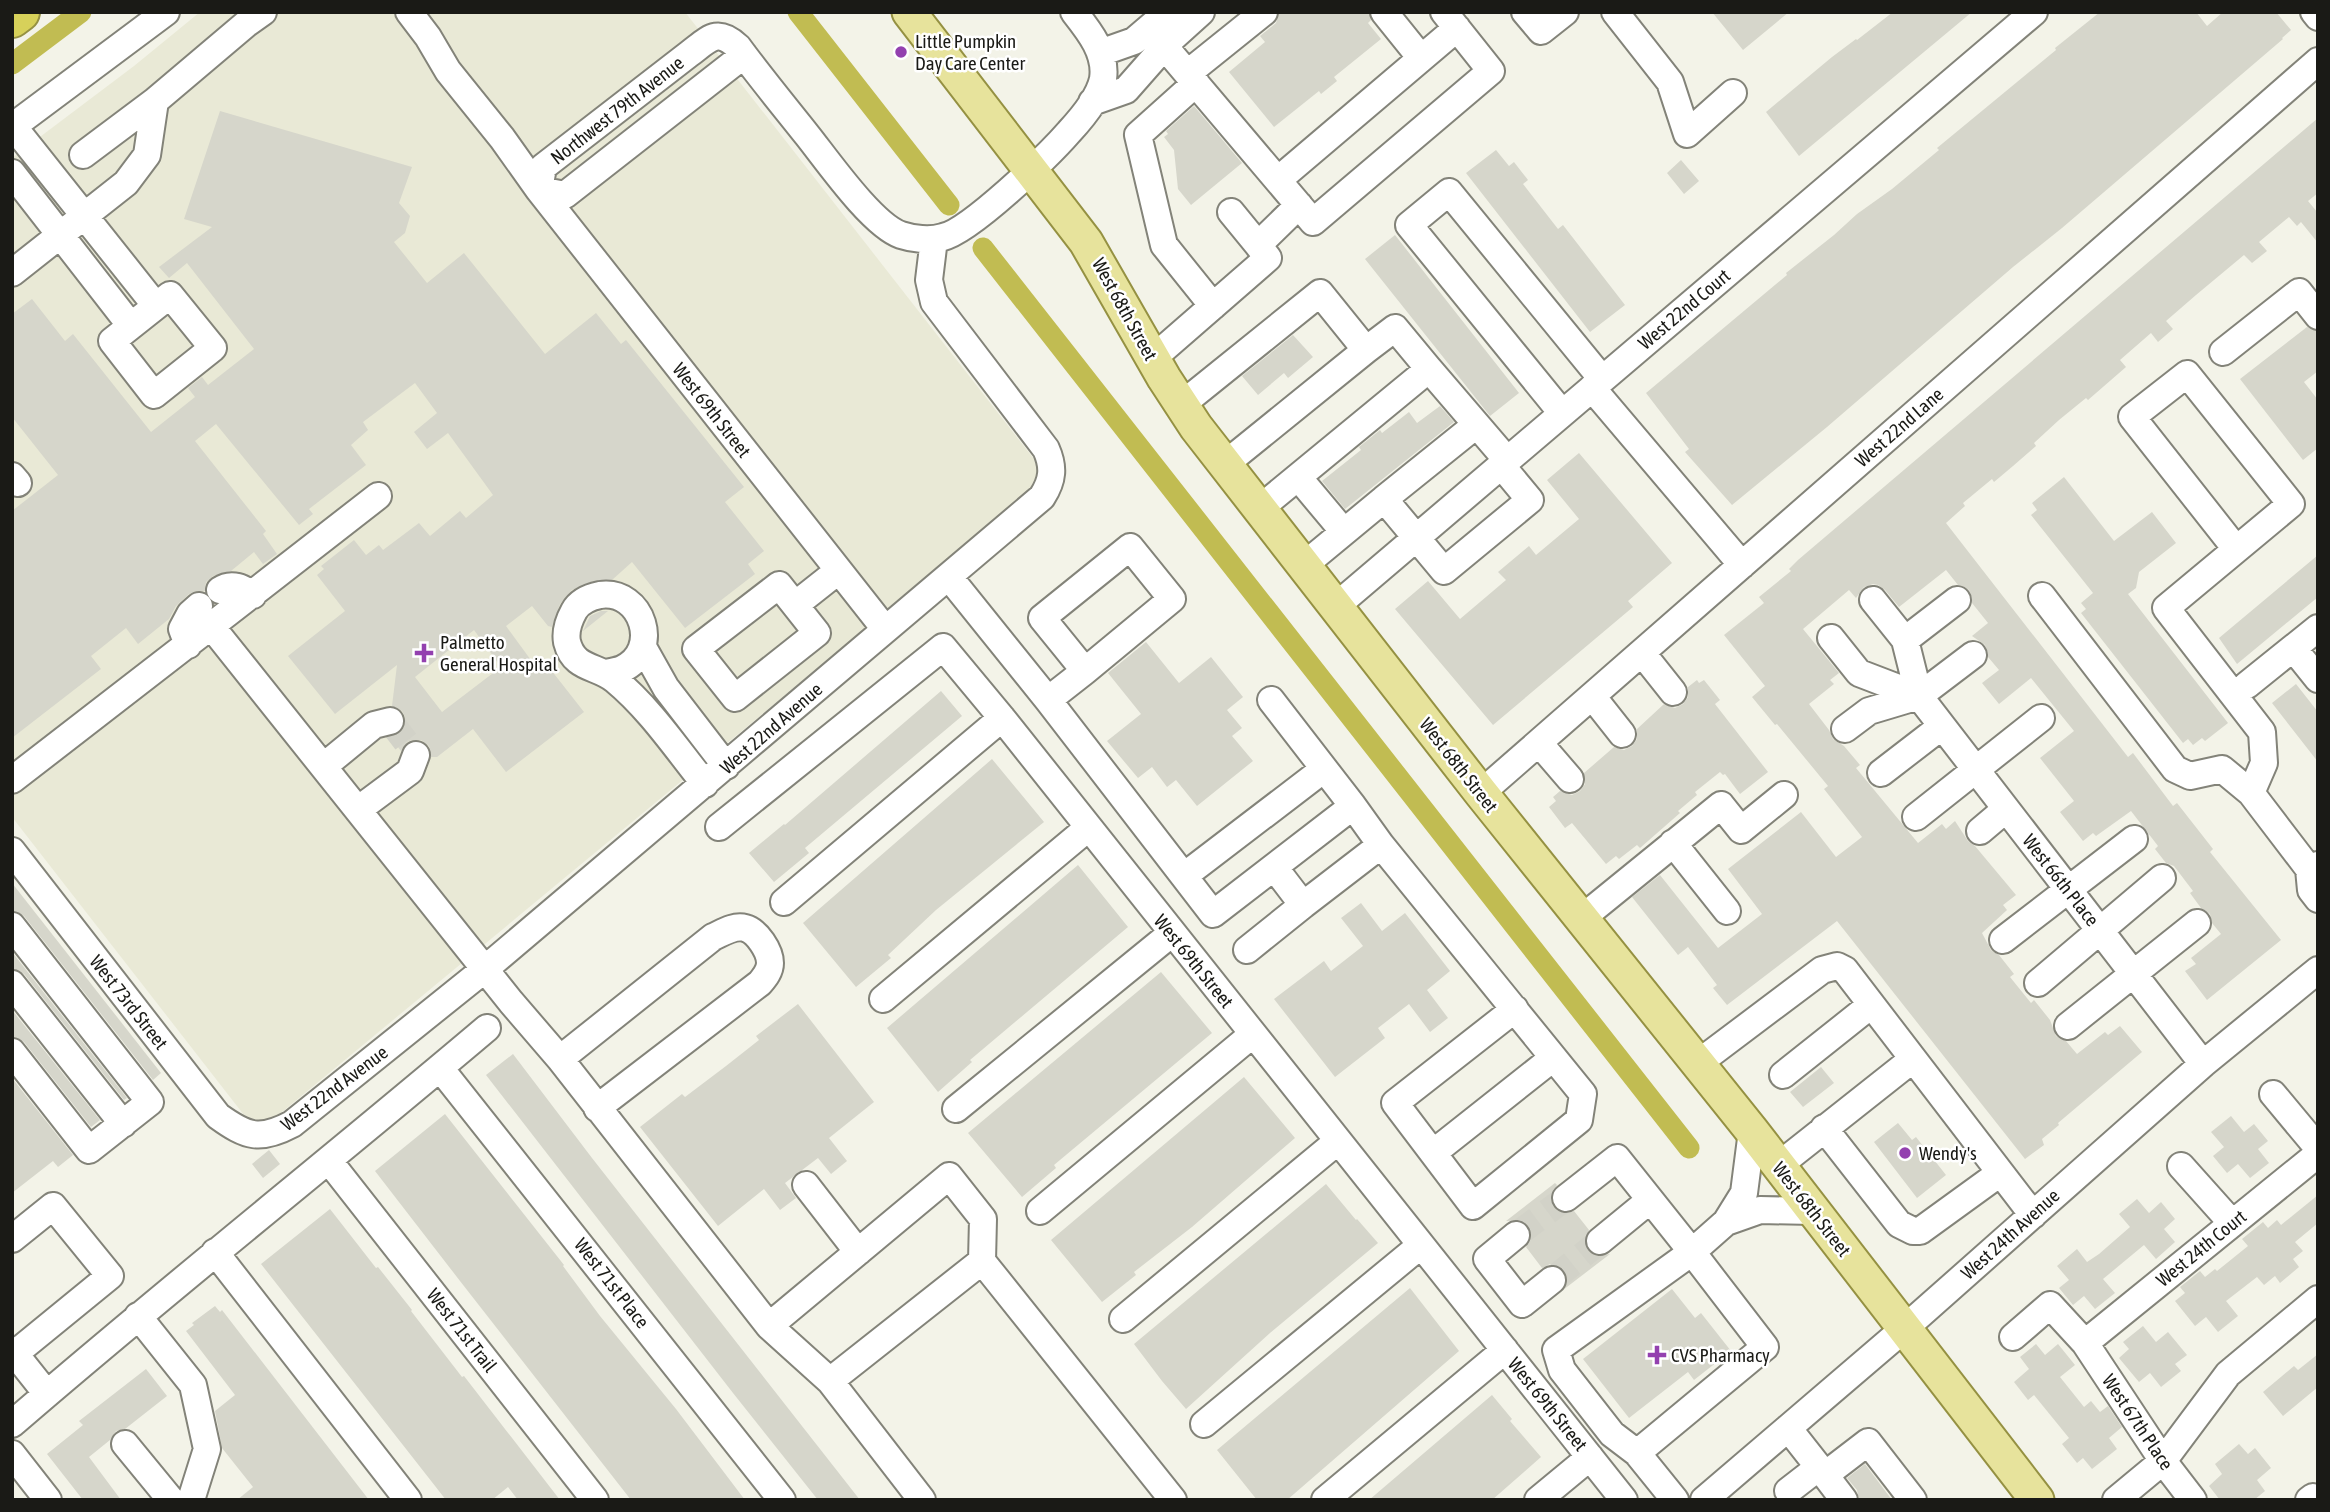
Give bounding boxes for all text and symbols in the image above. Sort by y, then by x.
place label: Little Pumpkin Day Care Center [915,30,1025,74]
marker: Little Pumpkin Day Care Center [893,44,909,60]
street label: Northwest 79th Avenue [546,51,688,169]
street label: West 68th Street [1088,254,1162,364]
street label: West 22nd Court [1634,264,1734,354]
street label: West 69th Street [668,359,756,461]
street label: West 22nd Lane [1851,383,1947,471]
place label: Palmetto General Hospital [440,631,558,675]
marker: Palmetto General Hospital [414,643,434,663]
street label: West 22nd Avenue [716,678,826,778]
street label: West 68th Street [1415,714,1503,816]
street label: West 66th Place [2018,830,2104,930]
street label: West 69th Street [1150,910,1238,1012]
street label: West 73rd Street [85,951,173,1053]
street label: West 22nd Avenue [276,1041,392,1135]
place label: Wendy's [1919,1142,1977,1164]
marker: Wendy's [1897,1145,1913,1161]
street label: West 68th Street [1768,1158,1856,1260]
street label: West 24th Avenue [1956,1184,2064,1284]
street label: West 24th Court [2152,1205,2250,1291]
street label: West 71st Place [570,1234,654,1332]
street label: West 71st Trail [423,1284,501,1376]
place label: CVS Pharmacy [1671,1344,1770,1366]
marker: CVS Pharmacy [1649,1347,1665,1363]
street label: West 69th Street [1504,1353,1592,1455]
street label: West 67th Place [2098,1370,2178,1474]

